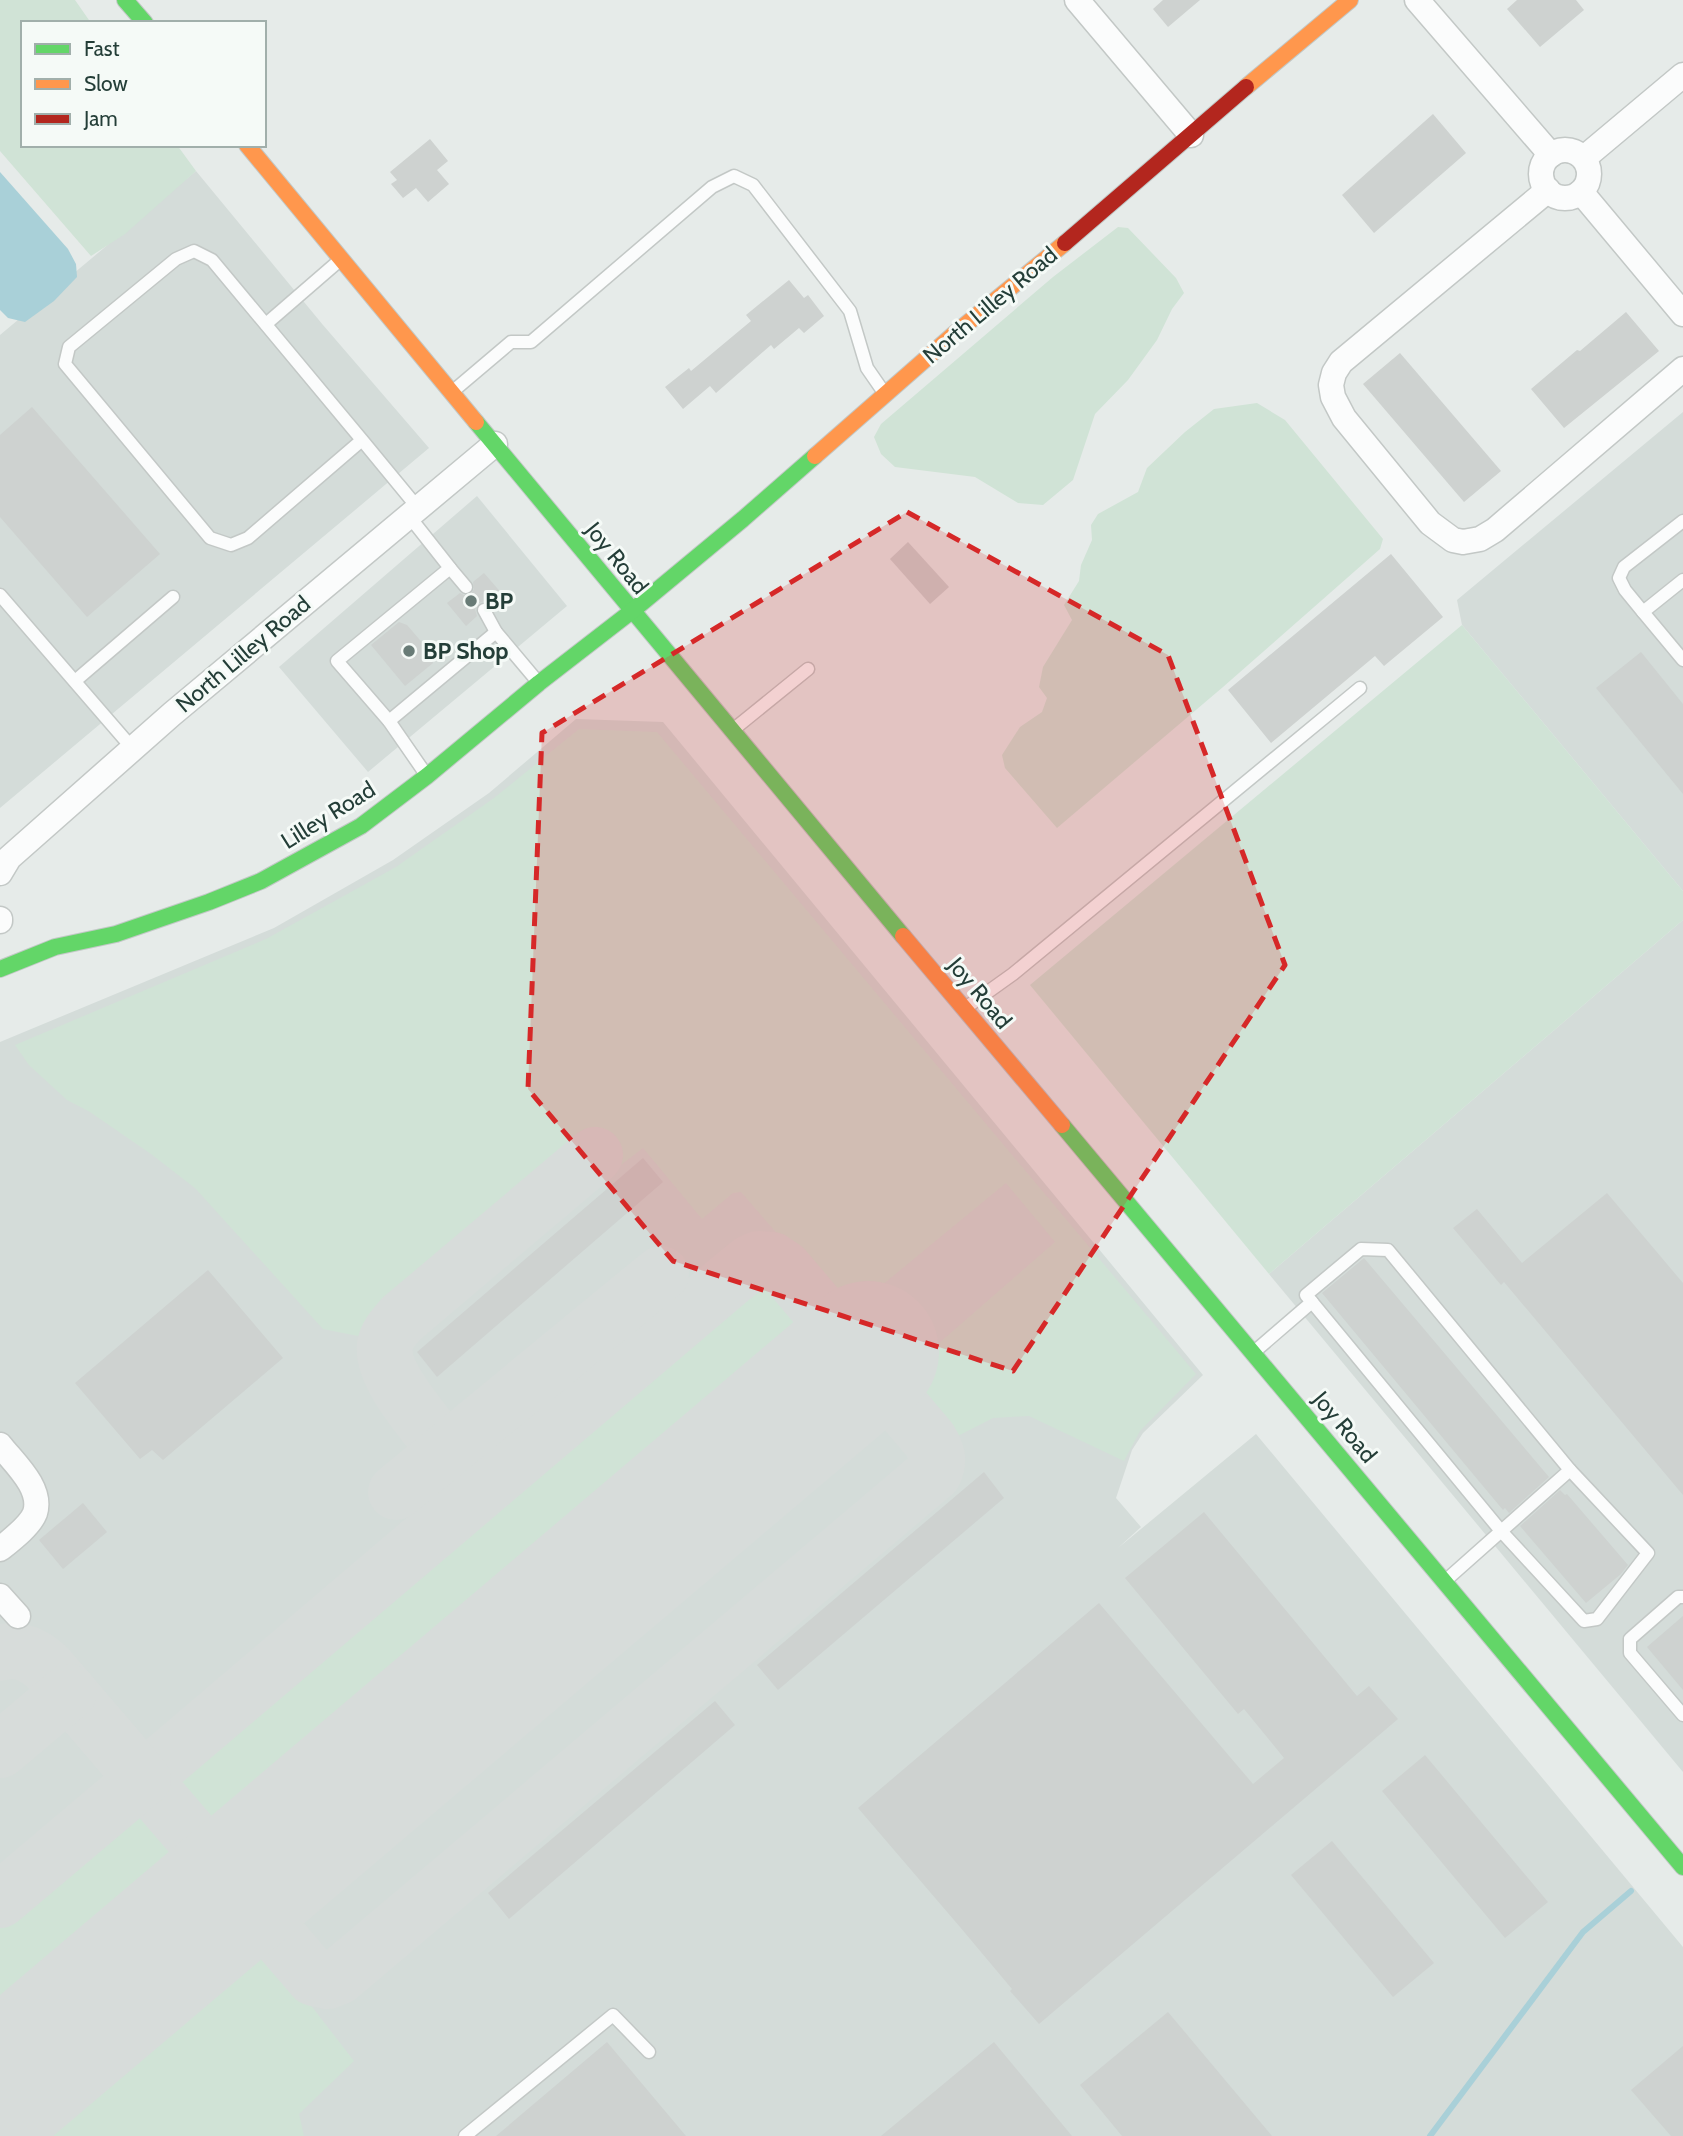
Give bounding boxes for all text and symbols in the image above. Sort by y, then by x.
legend [21,21,266,147]
text: Fast [84,36,120,61]
text: Slow [84,71,128,96]
text: Jam [83,106,118,131]
street label: North Lilley Road [917,241,1063,369]
street label: Joy Road [579,516,655,600]
place label: BP [485,587,513,615]
street label: North Lilley Road [170,590,316,718]
marker: BP [463,593,479,609]
place label: BP Shop [423,637,508,665]
marker: BP Shop [401,643,417,659]
street label: Lilley Road [276,775,380,855]
street label: Joy Road [941,951,1018,1034]
street label: Joy Road [1306,1385,1383,1468]

